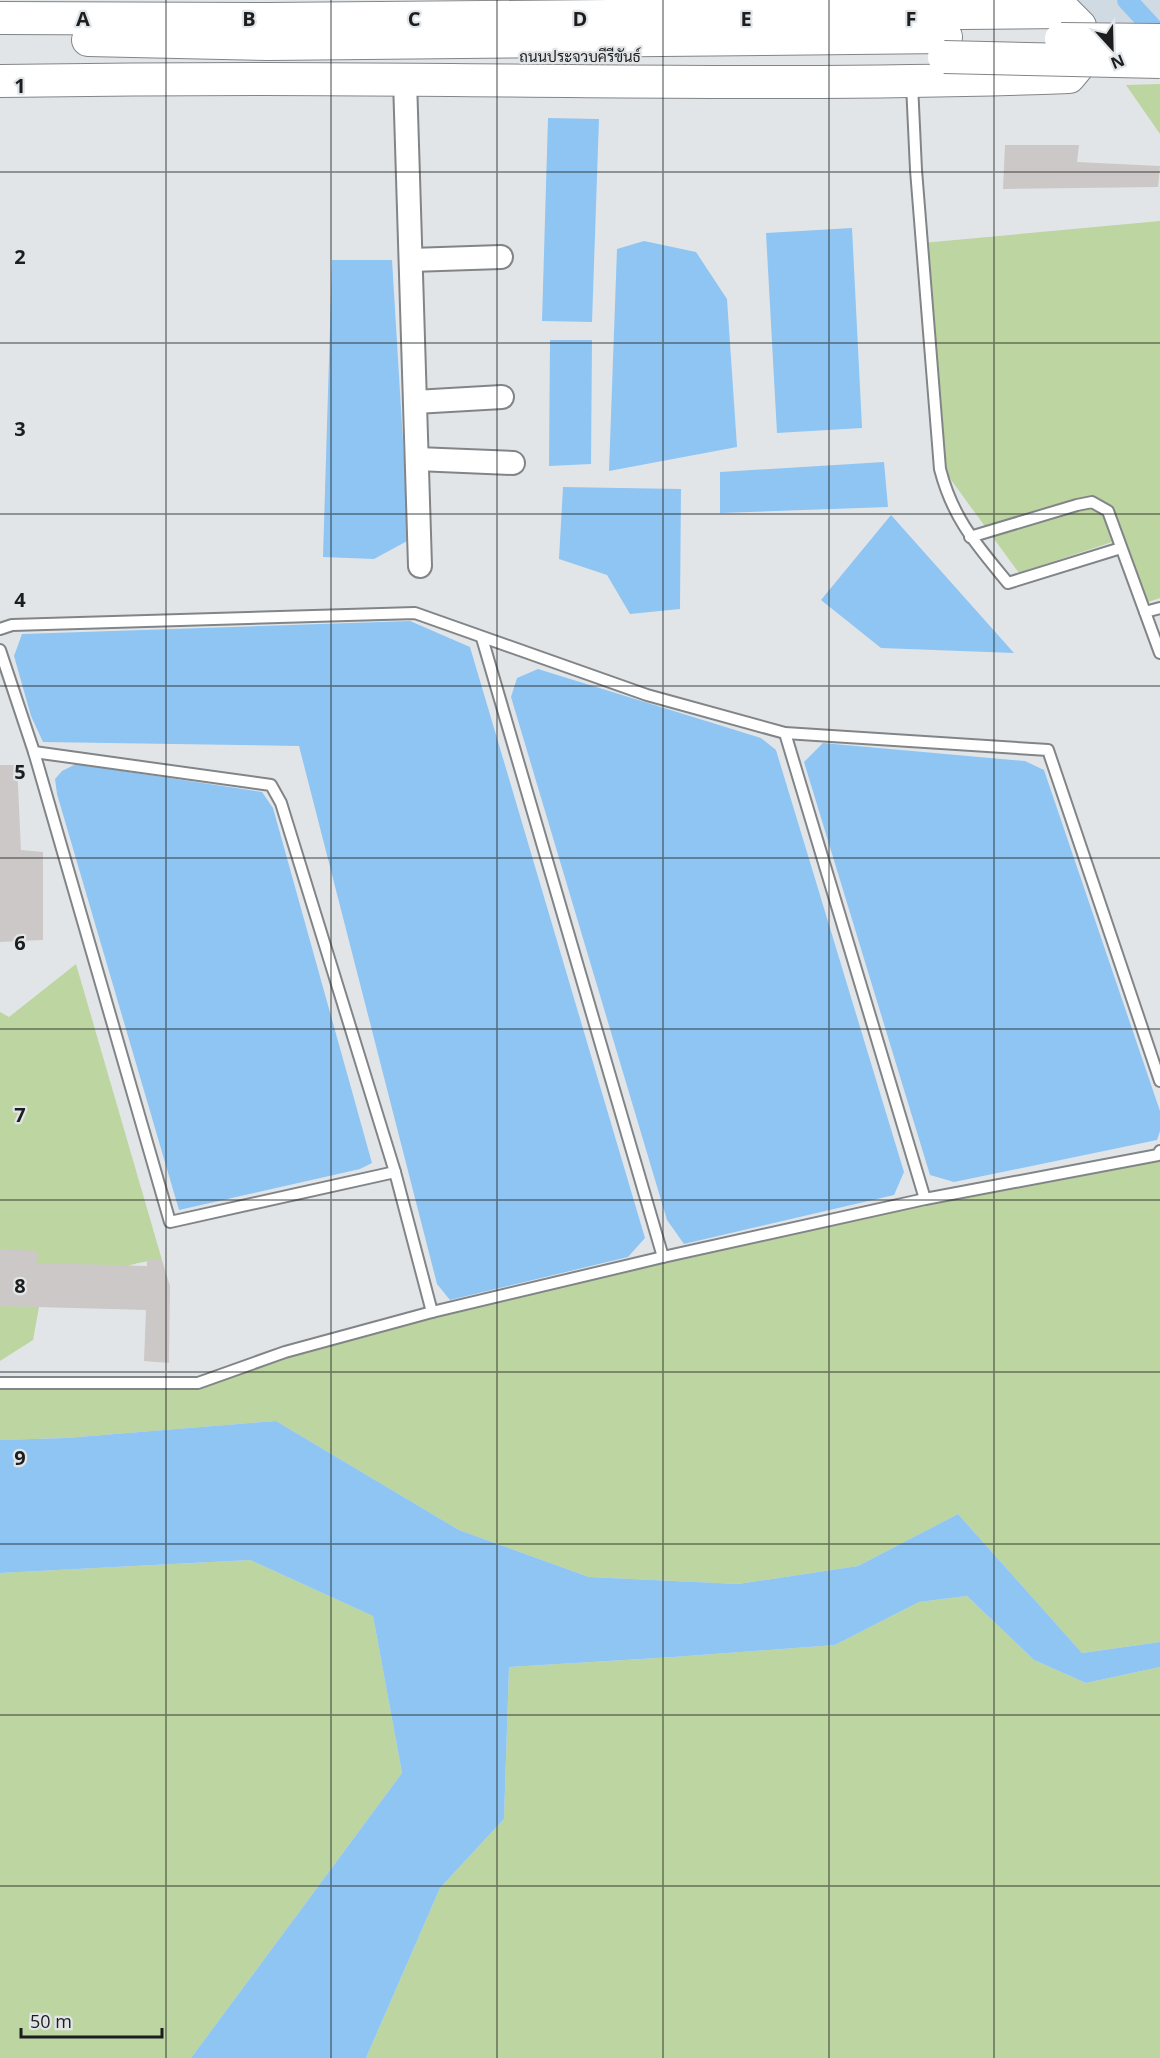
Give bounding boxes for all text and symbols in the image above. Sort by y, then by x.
text: A [76,5,90,32]
text: B [242,5,256,32]
text: C [408,5,421,32]
text: D [573,5,587,32]
text: E [740,5,752,32]
text: F [906,5,916,32]
north arrow [1082,18,1142,78]
street label: ถนนประจวบคีรีขันธ์ [519,46,641,66]
text: N [1107,49,1128,75]
text: 1 [14,72,26,99]
text: 2 [14,243,26,270]
text: 3 [14,415,26,442]
text: 4 [14,586,26,613]
text: 5 [14,758,26,785]
text: 6 [14,929,26,956]
text: 7 [14,1101,26,1128]
text: 8 [14,1272,26,1299]
text: 9 [14,1444,26,1471]
scale bar [21,2001,162,2039]
text: 50 m [30,2009,72,2033]

